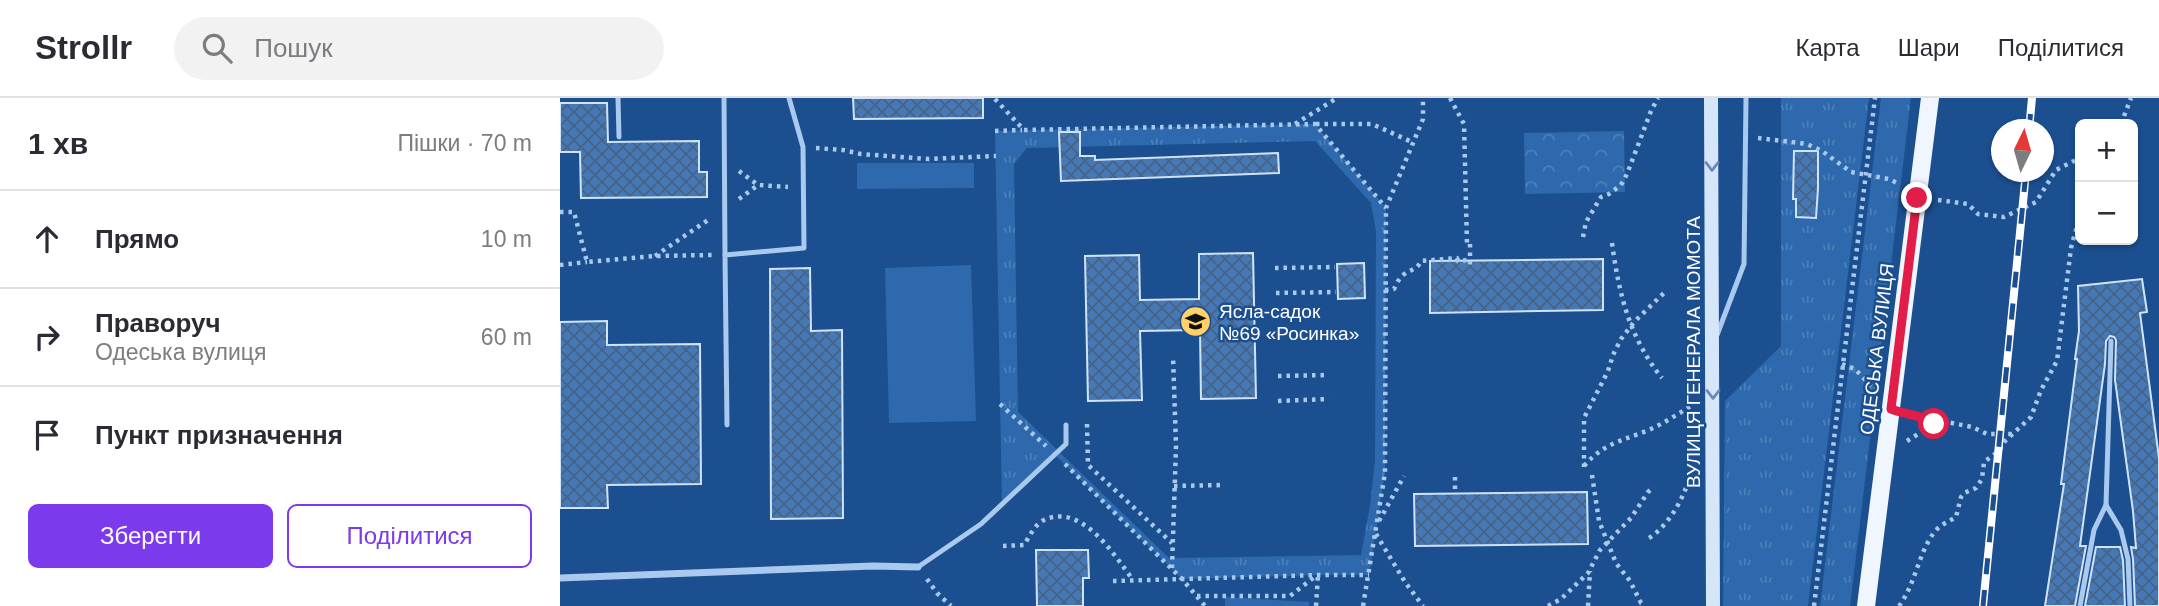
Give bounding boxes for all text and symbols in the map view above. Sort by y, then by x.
search box [174,17,664,80]
text: Strollr [35,29,132,66]
icon: search [198,29,236,67]
text: Пошук [254,33,333,63]
text: Карта [1795,34,1860,61]
text: Шари [1898,34,1960,61]
text: Поділитися [1998,34,2124,61]
north arrow [1991,119,2054,182]
map controls [2075,119,2138,245]
button: + [2075,119,2138,182]
text: 1 хв [28,127,88,160]
text: Пішки · 70 m [397,130,532,156]
one-way arrow [1704,161,1720,172]
route end [1901,182,1932,213]
button: − [2075,182,2138,245]
street label: ВУЛИЦЯ ГЕНЕРАЛА МОМОТА [1683,216,1704,488]
icon: ahead [28,220,66,258]
text: Прямо [95,224,179,254]
text: 10 m [481,226,532,252]
street label: ОДЕСЬКА ВУЛИЦЯ [1856,262,1898,436]
place label: Ясла-садок №69 «Росинка» [1219,301,1359,344]
school or university icon: Ясла-садок №69 «Росинка» [1179,305,1213,339]
text: Праворуч [95,308,221,338]
icon: right [28,318,66,356]
text: 60 m [481,324,532,350]
text: Одеська вулиця [95,339,266,365]
one-way arrow [1705,389,1721,399]
route start [1918,408,1949,439]
icon: arrive [28,416,66,454]
text: Пункт призначення [95,420,343,450]
button: Зберегти [28,504,273,568]
button: Поділитися [287,504,532,568]

